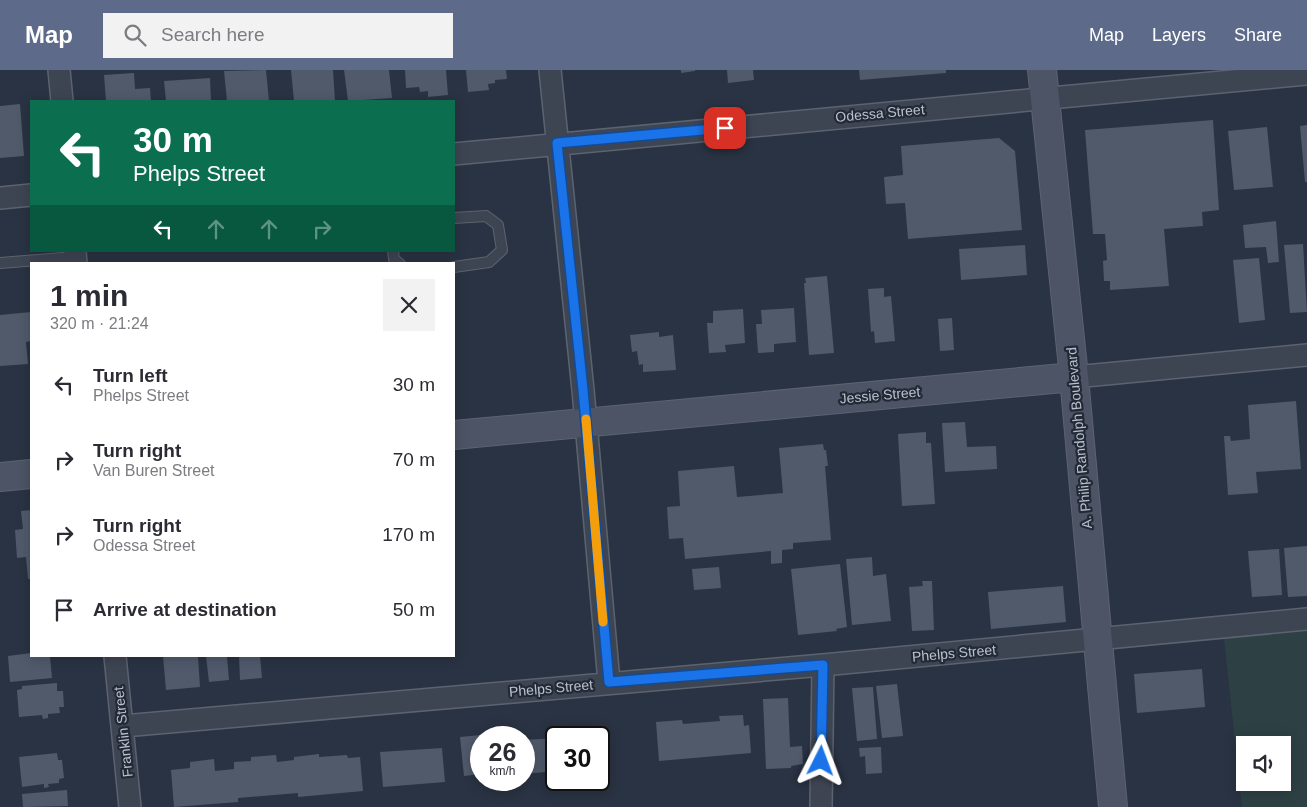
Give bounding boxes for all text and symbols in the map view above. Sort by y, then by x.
search box [103,13,453,58]
text: Map [25,21,73,48]
icon: search [121,21,149,49]
text: Search here [161,24,265,45]
text: Map [1089,25,1124,45]
text: Layers [1152,25,1206,45]
text: Share [1234,25,1282,45]
street label: Odessa Street [835,101,925,125]
pin [704,107,746,149]
icon: arrive [711,114,739,142]
icon: left [50,120,115,185]
text: 30 m [133,120,213,159]
text: Phelps Street [133,161,265,186]
icon: left [149,215,177,243]
icon: ahead [202,215,230,243]
icon: ahead [255,215,283,243]
icon: right [308,215,336,243]
text: 1 min [50,279,128,312]
button: close [383,279,435,331]
text: 320 m · 21:24 [50,315,149,332]
street label: A. Philip Randolph Boulevard [1063,347,1095,529]
text: Turn left [93,365,168,386]
icon: left [50,371,78,399]
text: 30 m [393,374,435,395]
street label: Jessie Street [839,383,921,406]
text: Phelps Street [93,387,189,404]
text: Turn right [93,440,181,461]
icon: right [50,446,78,474]
text: 70 m [393,449,435,470]
text: Van Buren Street [93,462,215,479]
text: Turn right [93,515,181,536]
icon: right [50,521,78,549]
text: 170 m [382,524,435,545]
text: Odessa Street [93,537,195,554]
icon: arrive [50,596,78,624]
text: Arrive at destination [93,599,277,620]
text: 50 m [393,599,435,620]
street label: Phelps Street [911,641,997,665]
street label: Phelps Street [508,676,594,700]
street label: Franklin Street [110,686,136,778]
speed limit sign: 30 [545,726,610,791]
position arrow [794,734,846,786]
map controls [1236,736,1291,791]
button: sound [1236,736,1291,791]
text: 26 [489,738,516,766]
text: km/h [489,764,516,778]

